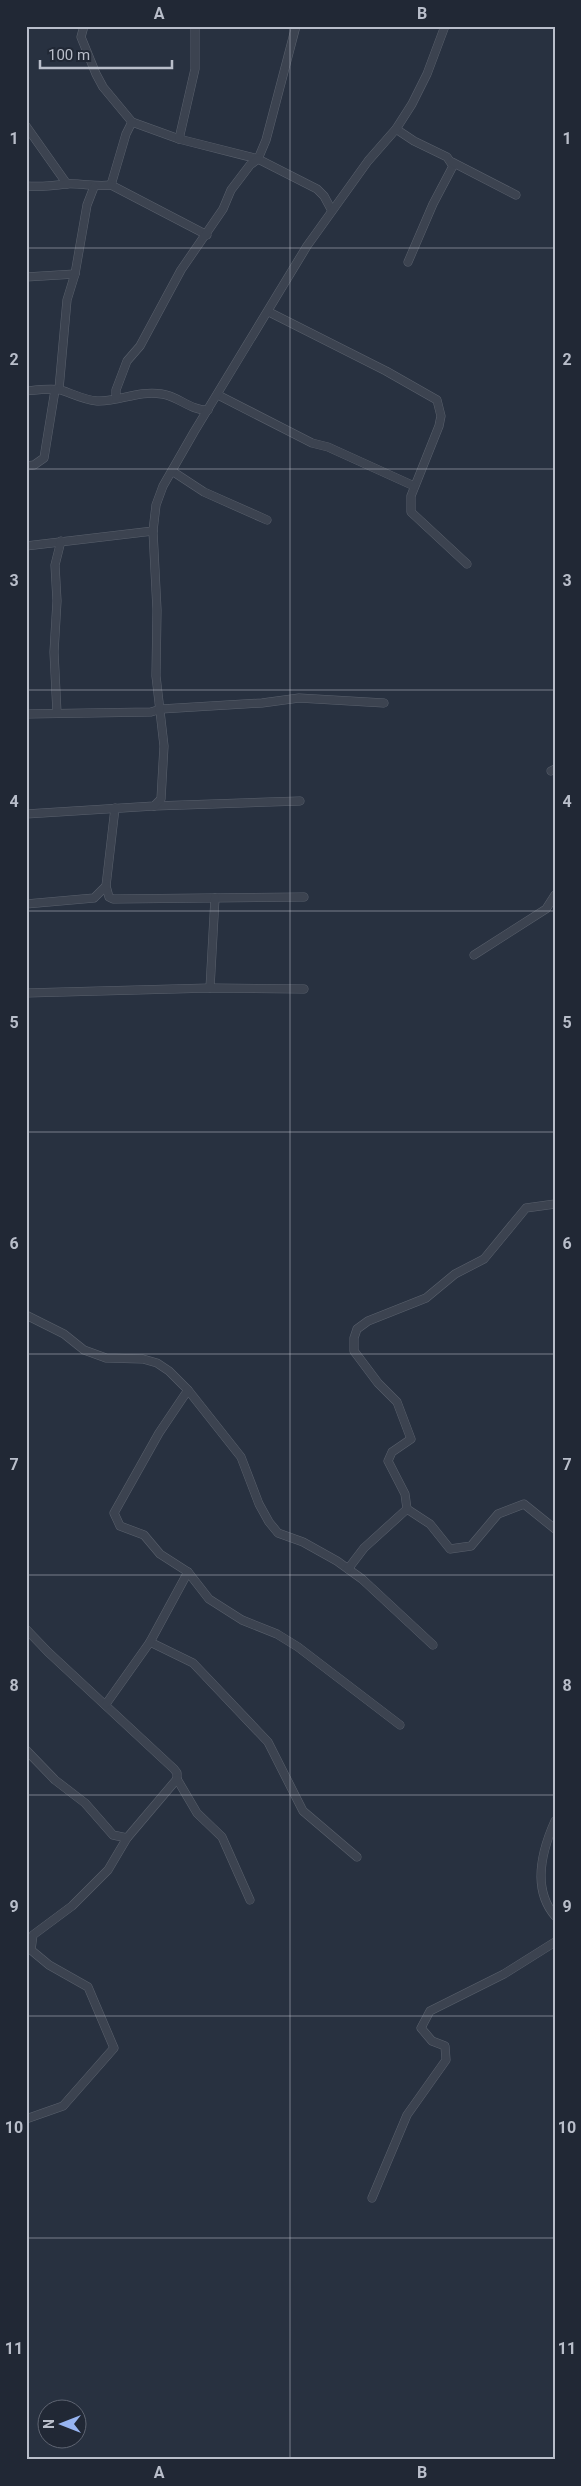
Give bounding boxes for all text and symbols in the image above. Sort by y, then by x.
text: A [154,4,165,23]
text: B [417,4,427,23]
scale bar [40,38,172,70]
text: 100 m [48,46,90,64]
text: 1 [9,129,19,148]
text: 1 [562,129,572,148]
text: 2 [9,350,19,369]
text: 2 [562,350,572,369]
text: 3 [9,571,19,590]
text: 3 [562,571,572,590]
text: 4 [9,792,19,811]
text: 4 [562,792,572,811]
text: 5 [9,1013,19,1032]
text: 5 [562,1013,572,1032]
text: 6 [9,1234,19,1253]
text: 6 [562,1234,572,1253]
text: 7 [9,1455,19,1474]
text: 7 [562,1455,572,1474]
text: 8 [9,1676,19,1695]
text: 8 [562,1676,572,1695]
text: 9 [9,1897,19,1916]
text: 9 [562,1897,572,1916]
text: 10 [5,2118,23,2137]
text: 10 [558,2118,576,2137]
text: 11 [5,2339,23,2358]
text: 11 [558,2339,576,2358]
north arrow [38,2398,88,2448]
text: N [41,2419,57,2429]
text: A [154,2463,165,2482]
text: B [417,2463,427,2482]

